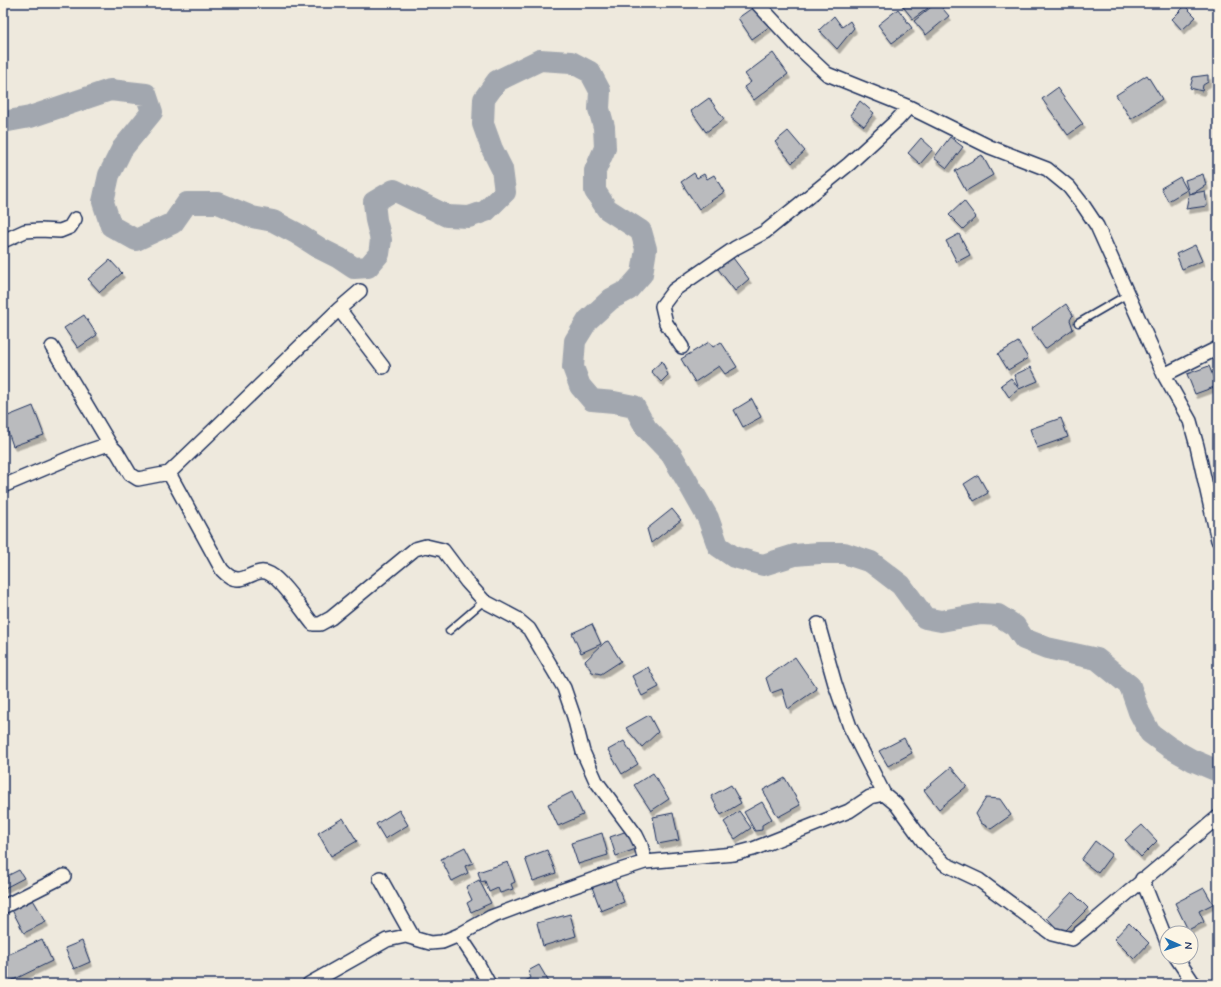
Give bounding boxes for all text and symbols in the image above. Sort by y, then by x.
north arrow [1159,925,1199,965]
text: N [1181,941,1195,949]

